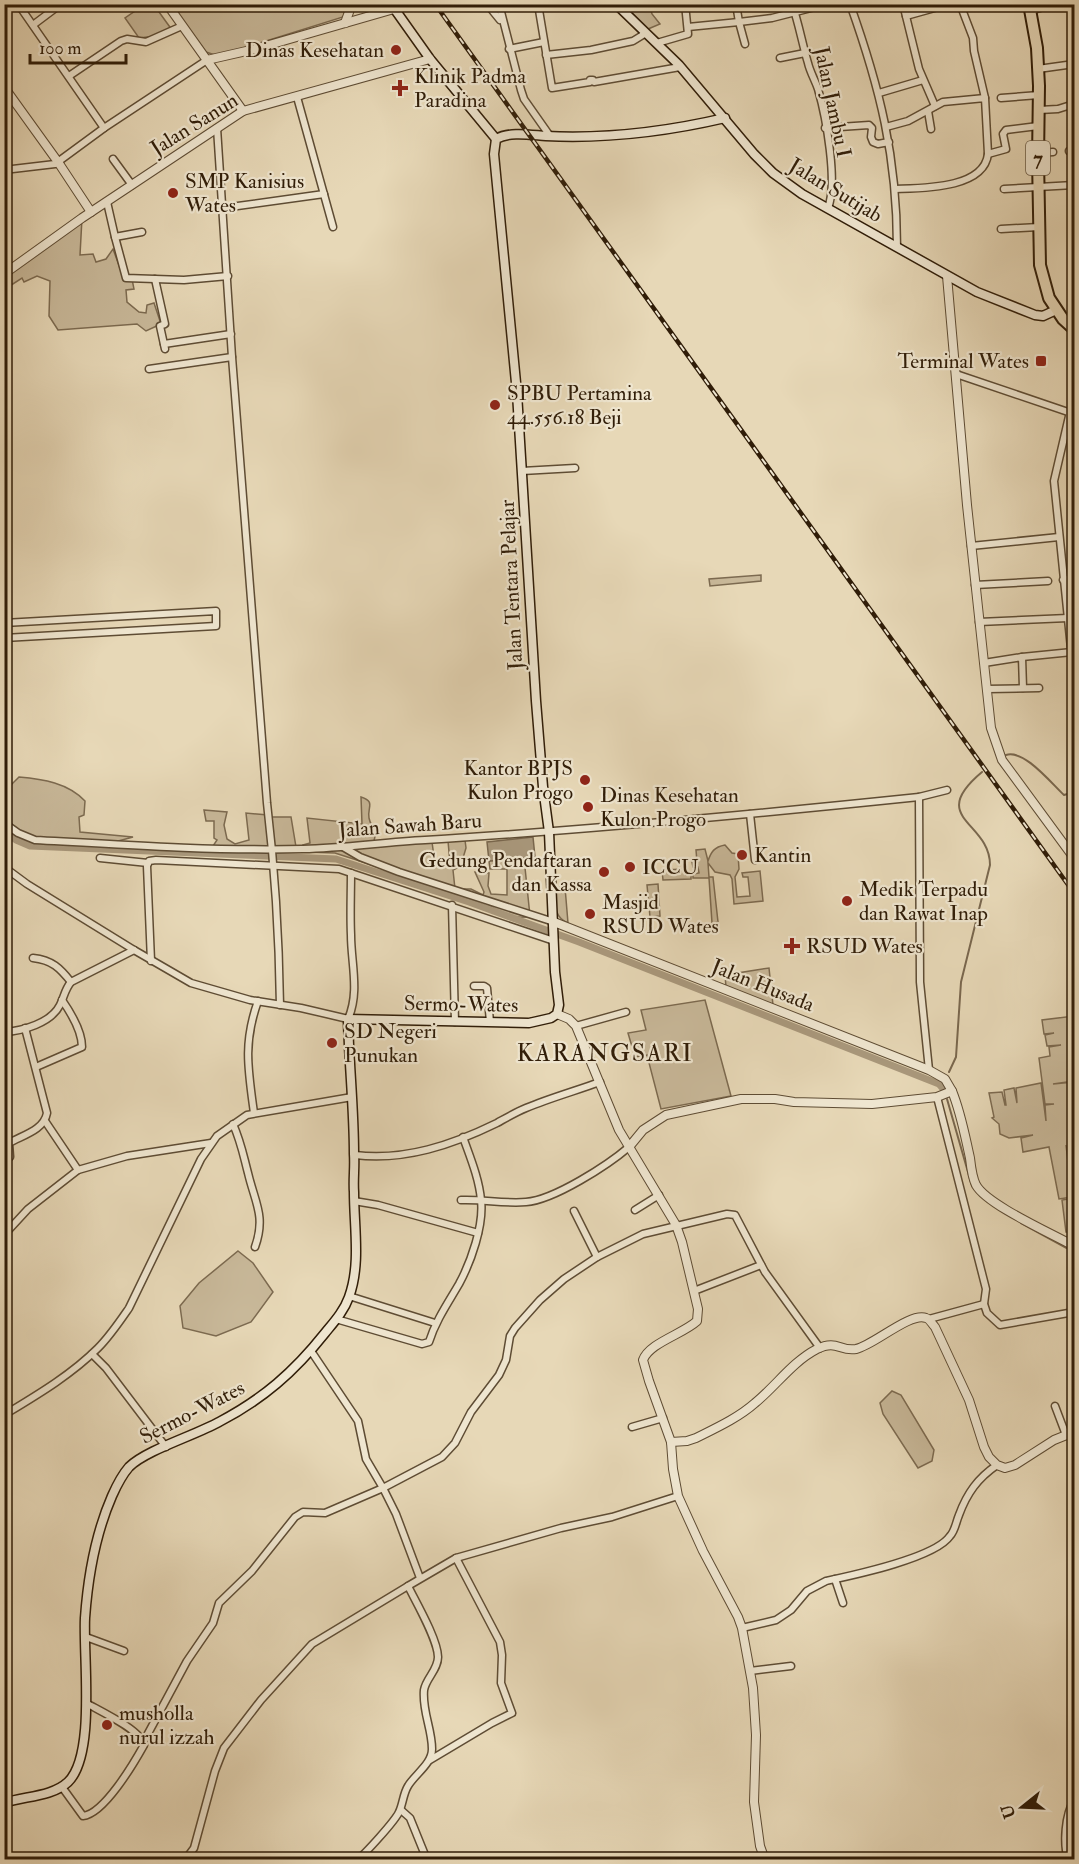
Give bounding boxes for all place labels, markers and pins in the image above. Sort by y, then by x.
place label: Dinas Kesehatan [245,37,384,64]
marker: Dinas Kesehatan [389,43,403,57]
place label: Klinik Padma Paradina [414,63,527,114]
marker: Klinik Padma Paradina [391,79,409,97]
place label: SMP Kanisius Wates [184,168,304,219]
marker: SMP Kanisius Wates [166,186,180,200]
place label: Terminal Wates [897,348,1029,375]
marker: Terminal Wates [1034,354,1048,368]
place label: SPBU Pertamina 44.556.18 Beji [507,380,652,431]
marker: SPBU Pertamina 44.556.18 Beji [488,398,502,412]
place label: Kantor BPJS Kulon Progo [464,755,573,806]
marker: Kantor BPJS Kulon Progo [578,773,592,787]
place label: Dinas Kesehatan Kulon Progo [600,782,739,833]
marker: Dinas Kesehatan Kulon Progo [581,800,595,814]
place label: Kantin [754,842,811,869]
place label: Gedung Pendaftaran dan Kassa [419,847,592,898]
marker: Kantin [735,848,749,862]
place label: ICCU [642,854,699,881]
marker: ICCU [623,860,637,874]
marker: Gedung Pendaftaran dan Kassa [597,865,611,879]
place label: Medik Terpadu dan Rawat Inap [859,876,988,927]
place label: Masjid RSUD Wates [602,889,719,940]
marker: Medik Terpadu dan Rawat Inap [840,894,854,908]
marker: Masjid RSUD Wates [583,907,597,921]
place label: RSUD Wates [806,933,923,960]
marker: RSUD Wates [783,937,801,955]
place label: SD Negeri Punukan [344,1018,437,1069]
marker: SD Negeri Punukan [325,1036,339,1050]
place label: musholla nurul izzah [119,1700,215,1751]
marker: musholla nurul izzah [100,1718,114,1732]

